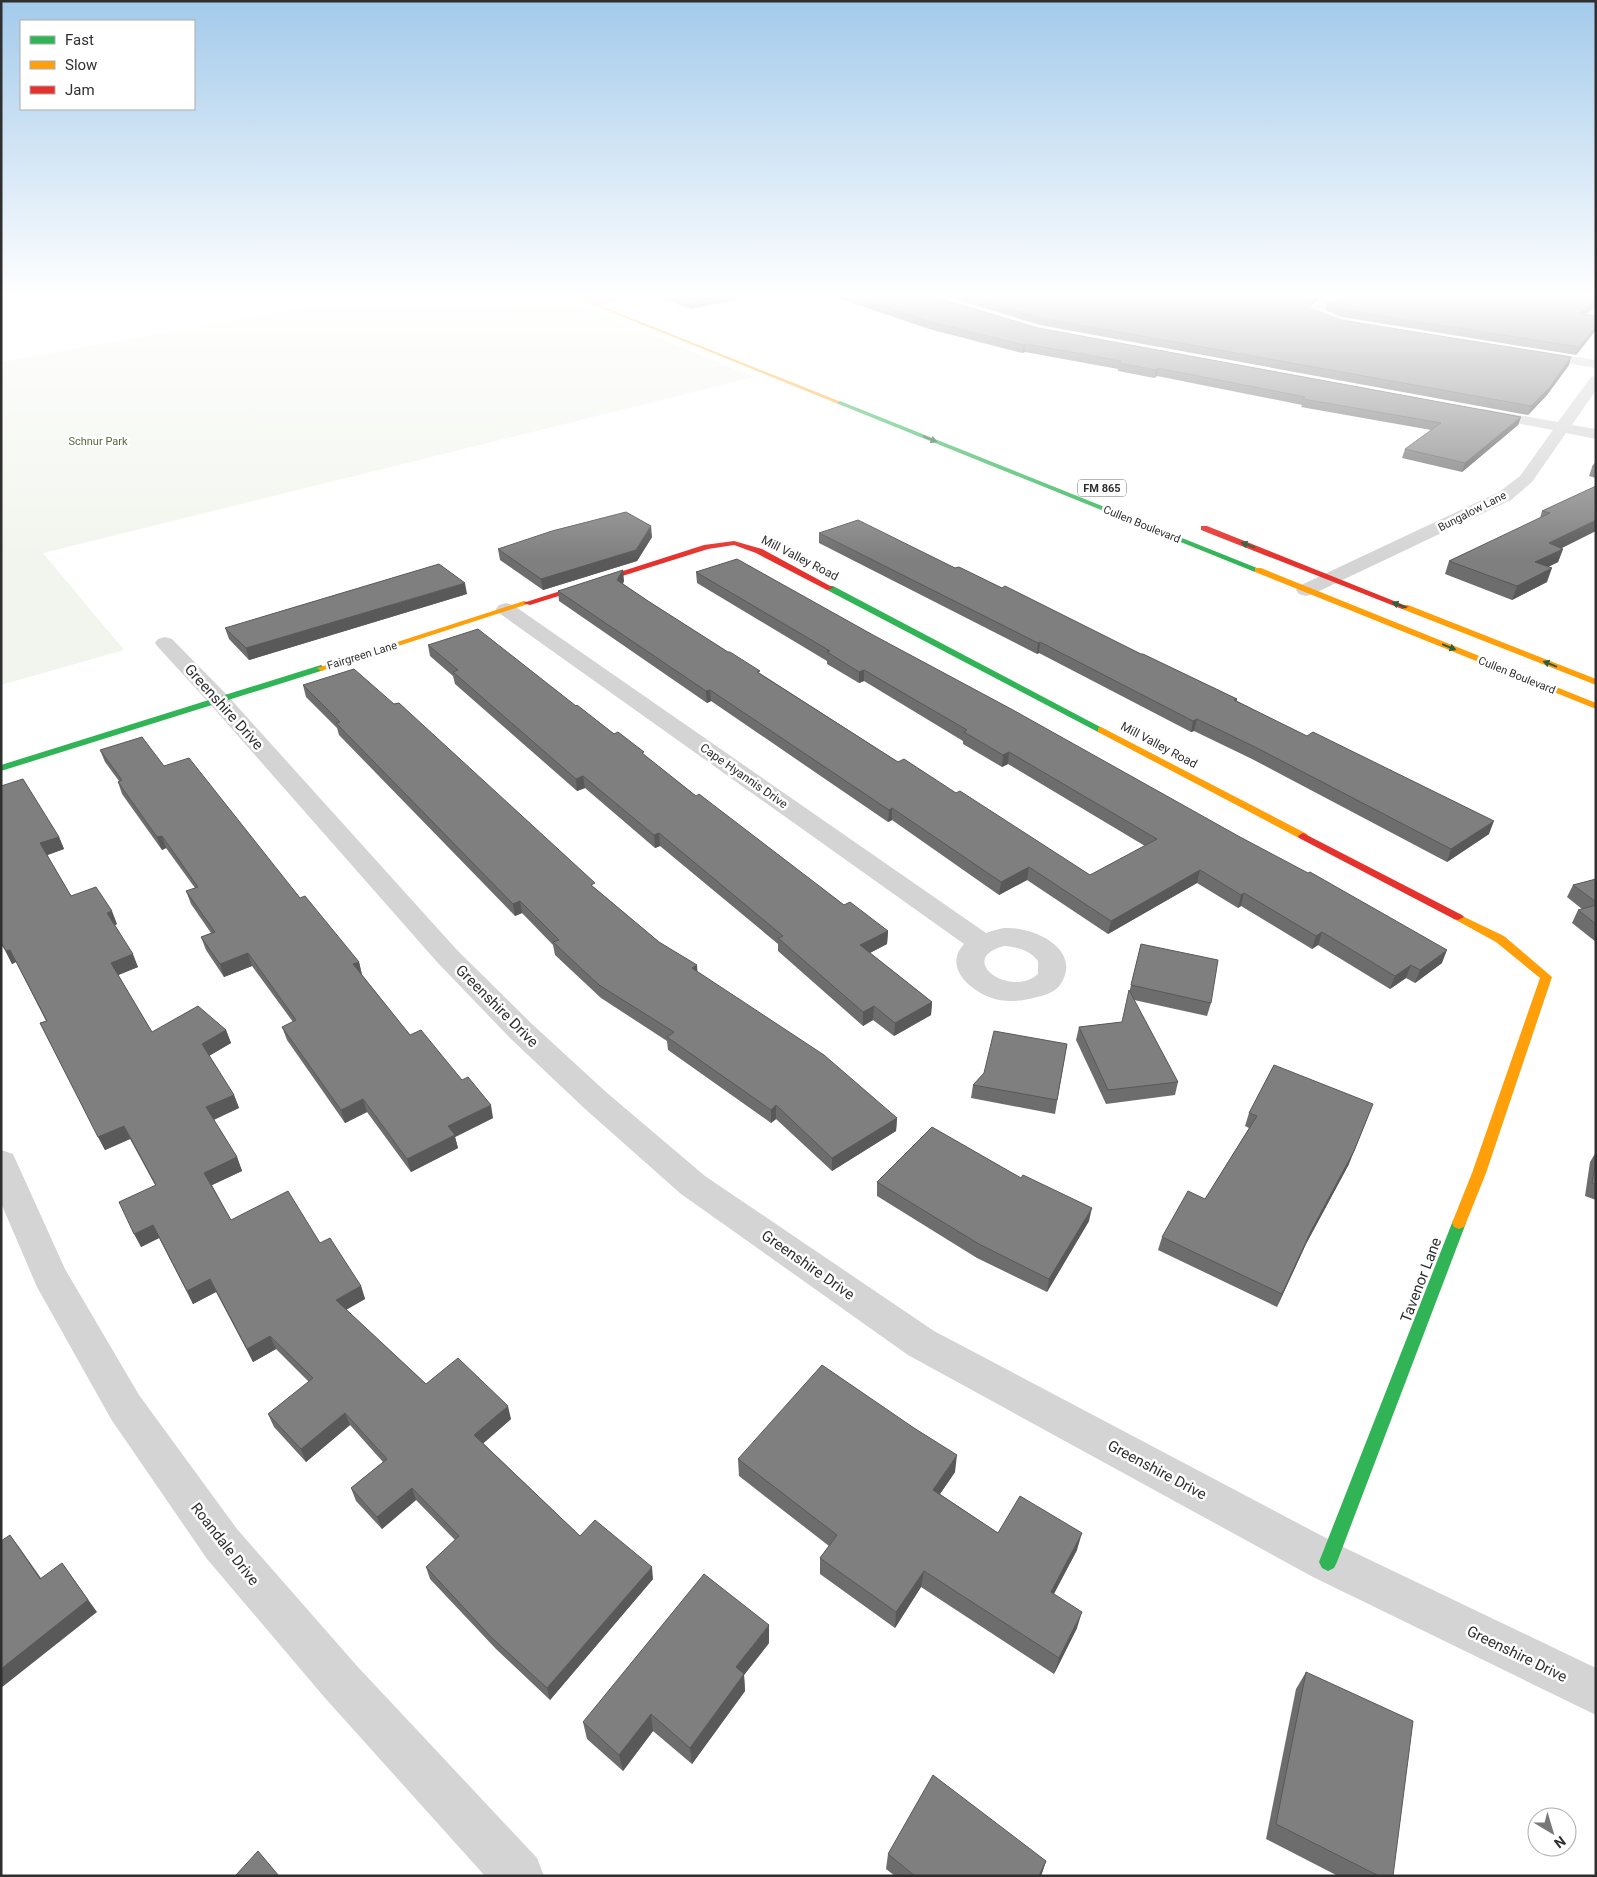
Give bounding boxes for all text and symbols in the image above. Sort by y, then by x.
legend [20,20,195,110]
text: Fast [65,31,94,49]
text: Slow [65,56,97,74]
text: Jam [65,81,95,99]
park label: Schnur Park [68,435,128,448]
one-way arrow [923,435,938,443]
road number: FM 865 [1078,479,1126,496]
street label: Bungalow Lane [1436,489,1509,534]
street label: Cullen Boulevard [1101,503,1182,546]
street label: Mill Valley Road [759,533,841,583]
one-way arrow [1241,541,1255,549]
one-way arrow [1392,600,1406,608]
street label: Fairgreen Lane [326,639,399,672]
one-way arrow [1441,644,1456,651]
street label: Cullen Boulevard [1476,654,1557,697]
one-way arrow [1543,659,1558,667]
street label: Greenshire Drive [181,660,267,754]
street label: Mill Valley Road [1118,719,1200,771]
street label: Cape Hyannis Drive [698,741,790,811]
street label: Greenshire Drive [452,961,542,1051]
street label: Greenshire Drive [758,1226,858,1304]
street label: Tavenor Lane [1397,1235,1445,1325]
street label: Greenshire Drive [1105,1436,1210,1504]
street label: Roandale Drive [187,1499,263,1589]
street label: Greenshire Drive [1464,1622,1570,1686]
north arrow [1527,1807,1577,1857]
text: N [1551,1833,1569,1852]

